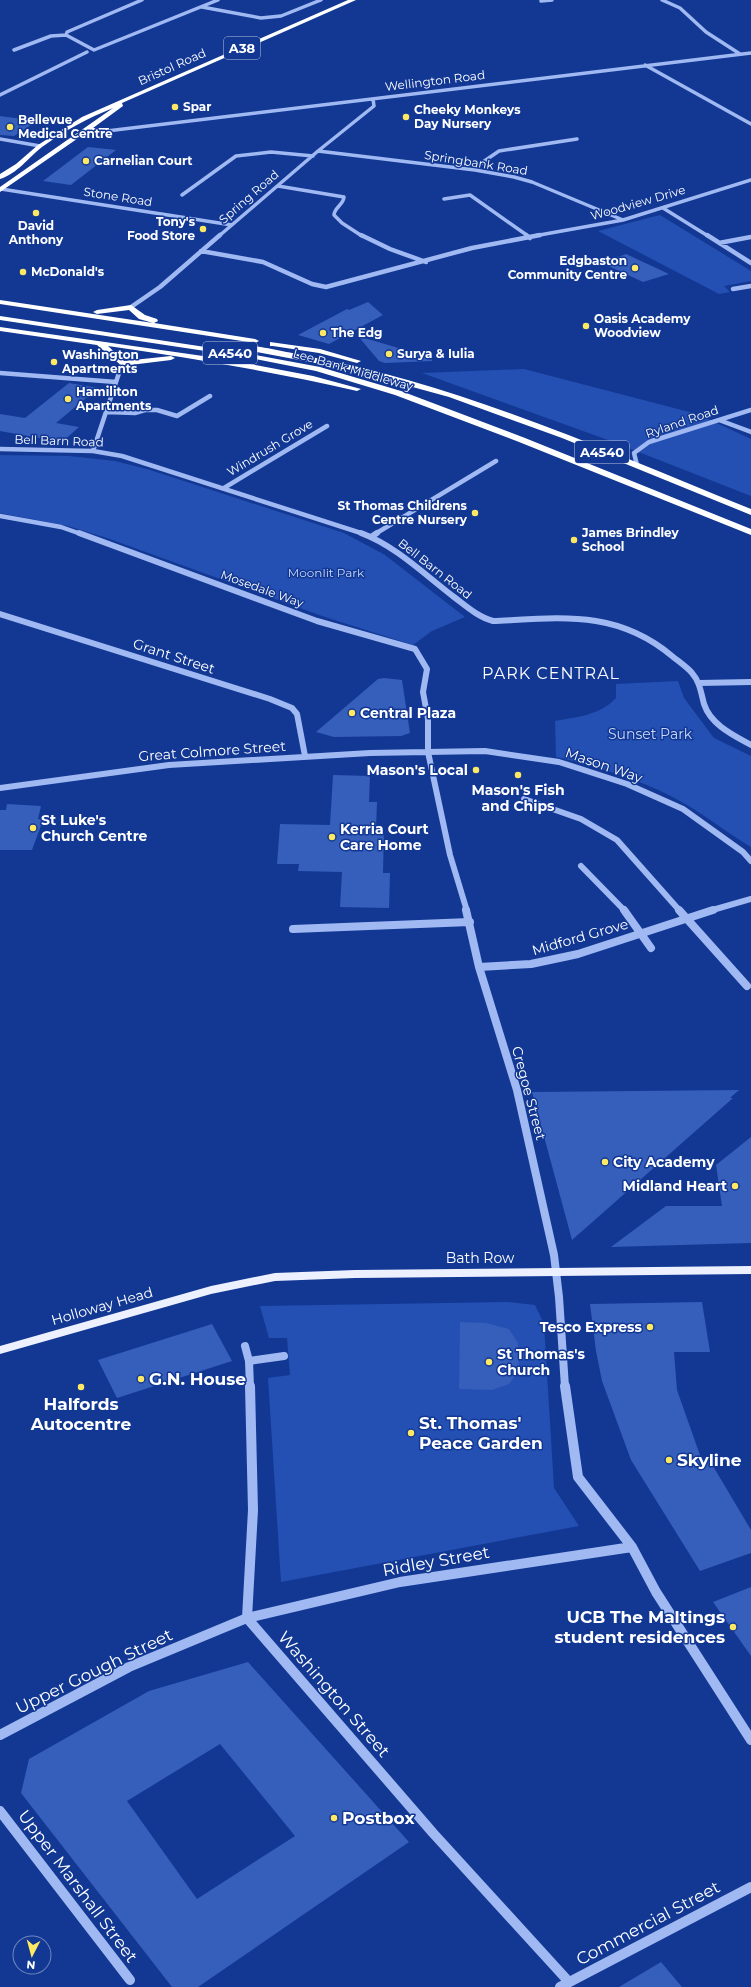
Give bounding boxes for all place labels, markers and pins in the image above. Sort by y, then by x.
place label: Spar [183,99,211,114]
marker: Spar [170,102,180,112]
place label: Cheeky Monkeys Day Nursery [414,102,521,131]
place label: Bellevue Medical Centre [18,112,113,141]
marker: Cheeky Monkeys Day Nursery [401,112,411,122]
marker: Bellevue Medical Centre [5,122,15,132]
place label: Carnelian Court [94,153,193,168]
marker: Carnelian Court [81,156,91,166]
marker: David Anthony [31,208,41,218]
place label: Tony's Food Store [127,214,196,243]
place label: David Anthony [8,218,64,247]
marker: Tony's Food Store [198,224,208,234]
place label: Edgbaston Community Centre [508,253,627,282]
marker: Edgbaston Community Centre [630,263,640,273]
place label: McDonald's [31,264,105,279]
marker: McDonald's [18,267,28,277]
place label: Oasis Academy Woodview [594,311,691,340]
marker: Oasis Academy Woodview [581,321,591,331]
place label: The Edg [331,325,382,340]
marker: The Edg [318,328,328,338]
place label: Surya & Iulia [397,346,475,361]
place label: Washington Apartments [61,347,139,376]
marker: Surya & Iulia [384,349,394,359]
marker: Washington Apartments [49,357,59,367]
place label: Hamiliton Apartments [75,384,152,413]
marker: Hamiliton Apartments [63,394,73,404]
place label: St Thomas Childrens Centre Nursery [338,498,468,527]
marker: St Thomas Childrens Centre Nursery [470,508,480,518]
place label: James Brindley School [581,525,680,554]
marker: James Brindley School [569,535,579,545]
place label: Central Plaza [360,704,456,722]
marker: Central Plaza [347,708,357,718]
place label: Mason's Local [366,761,468,779]
marker: Mason's Local [471,765,481,775]
marker: Mason's Fish and Chips [513,770,523,780]
place label: Mason's Fish and Chips [471,781,565,815]
place label: St Luke's Church Centre [41,811,148,845]
place label: Kerria Court Care Home [340,820,429,854]
marker: St Luke's Church Centre [28,823,38,833]
marker: Kerria Court Care Home [327,832,337,842]
place label: City Academy [613,1153,715,1171]
marker: City Academy [600,1157,610,1167]
place label: Midland Heart [623,1177,727,1195]
marker: Midland Heart [730,1181,740,1191]
place label: Tesco Express [540,1318,643,1336]
marker: Tesco Express [645,1322,655,1332]
place label: St Thomas's Church [497,1345,586,1379]
marker: St Thomas's Church [484,1357,494,1367]
place label: G.N. House [149,1369,246,1389]
marker: G.N. House [136,1374,146,1384]
marker: Halfords Autocentre [76,1382,86,1392]
place label: Halfords Autocentre [30,1394,132,1434]
place label: St. Thomas' Peace Garden [419,1413,543,1453]
marker: St. Thomas' Peace Garden [406,1428,416,1438]
place label: Skyline [677,1450,742,1470]
marker: Skyline [664,1455,674,1465]
place label: UCB The Maltings student residences [554,1607,725,1647]
marker: UCB The Maltings student residences [728,1622,738,1632]
place label: Postbox [342,1808,415,1828]
marker: Postbox [329,1813,339,1823]

